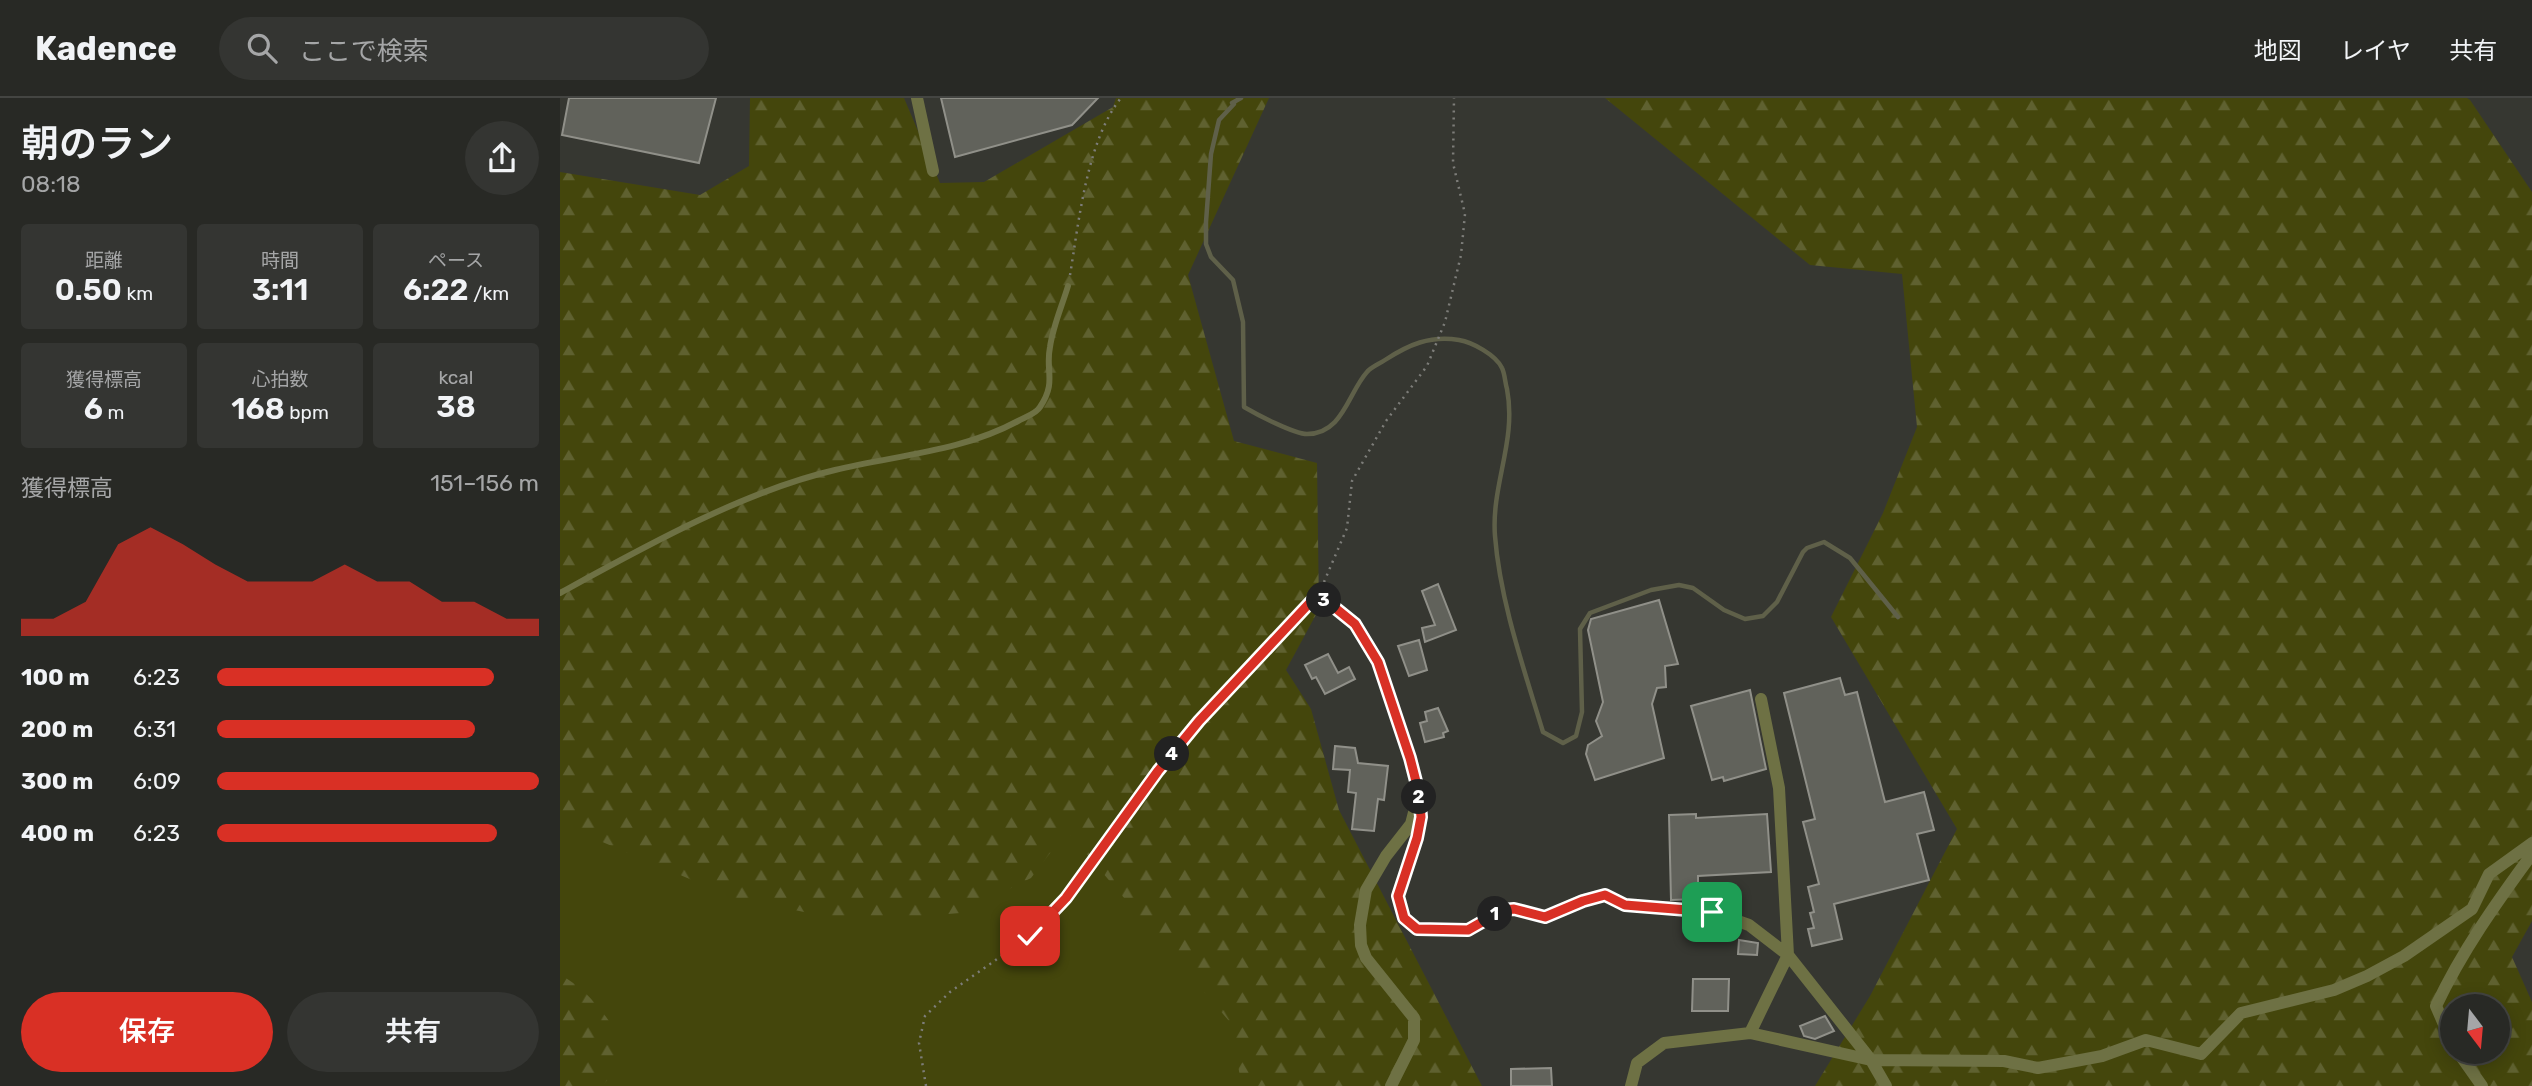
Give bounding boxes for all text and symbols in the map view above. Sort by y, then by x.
search box [219,17,709,80]
text: Kadence [35,29,177,68]
icon: search [243,29,281,67]
text: ここで検索 [299,36,429,67]
text: 地図 [2254,37,2302,65]
text: レイヤ [2340,37,2411,65]
text: 共有 [2449,37,2497,65]
text: 朝のラン [21,121,173,167]
button: share [465,121,539,195]
text: 08:18 [21,170,81,198]
text: 距離 [85,249,123,272]
text: 時間 [261,249,299,272]
text: ペース [428,249,484,272]
text: 0.50 [55,272,122,308]
text: 3:11 [252,272,308,308]
text: 6:22 [403,272,469,308]
text: km [122,282,153,305]
text: /km [469,282,509,305]
text: kcal [439,366,473,389]
text: 獲得標高 [66,368,142,391]
text: 心拍数 [251,368,309,391]
text: 38 [436,389,476,425]
text: 6 [84,391,103,427]
text: 168 [231,391,285,427]
text: m [103,401,124,424]
text: bpm [285,401,329,424]
text: 151–156 m [430,469,539,497]
text: 獲得標高 [21,474,113,502]
pin: 3 [1306,582,1342,618]
text: 3 [1317,588,1330,611]
text: 100 m [21,663,90,691]
text: 6:23 [133,663,180,691]
text: 200 m [21,715,93,743]
text: 6:31 [133,715,176,743]
pin: 4 [1154,736,1190,772]
text: 4 [1165,742,1178,765]
text: 300 m [21,767,93,795]
text: 6:09 [133,767,181,795]
pin: 2 [1402,780,1436,814]
text: 2 [1412,785,1425,808]
text: 400 m [21,819,94,847]
text: 6:23 [133,819,180,847]
pin [1682,882,1742,942]
icon: arrive [1693,893,1731,931]
pin: 1 [1478,896,1513,932]
text: 1 [1490,902,1499,925]
pin [1000,906,1060,966]
icon: check [1011,917,1049,955]
button: 保存 [21,992,273,1072]
button: 共有 [287,992,539,1072]
north arrow [2440,994,2510,1064]
map controls [2440,994,2510,1064]

